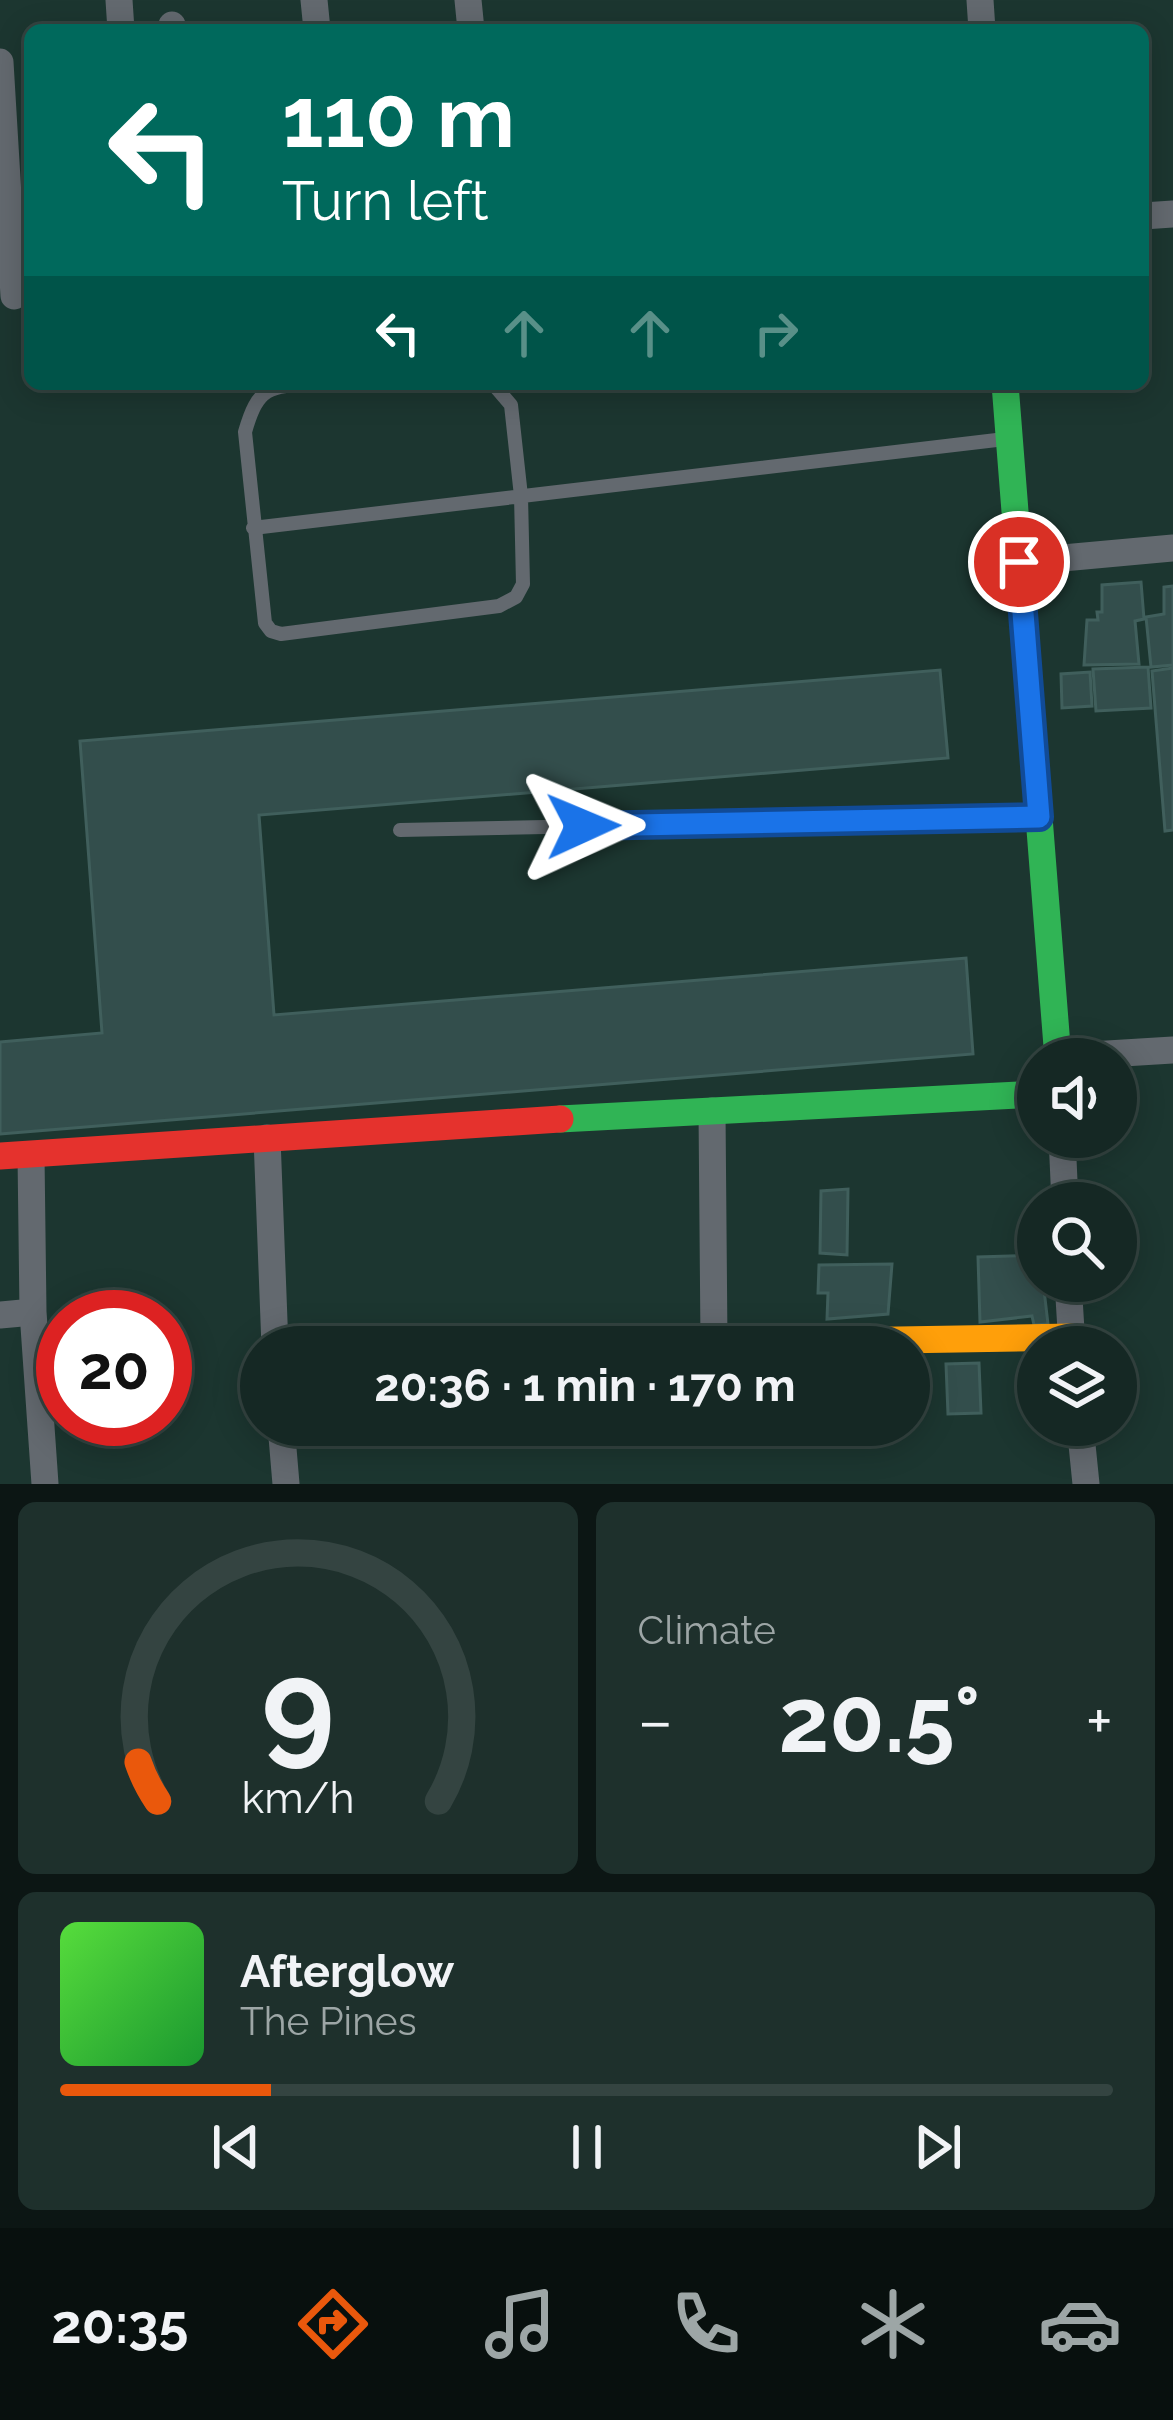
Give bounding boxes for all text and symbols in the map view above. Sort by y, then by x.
text: 110 m [282,68,515,167]
icon: left [84,72,240,228]
text: Turn left [282,169,489,233]
icon: left [365,300,431,366]
icon: ahead [491,300,557,366]
icon: ahead [617,300,683,366]
icon: right [743,300,809,366]
pin [968,511,1070,613]
icon: arrive [986,529,1052,595]
position arrow [520,763,646,889]
map controls [1017,1038,1137,1446]
button: sound [1017,1038,1137,1158]
button: search [1017,1182,1137,1302]
speed limit sign: 20 [36,1290,192,1446]
button: layers [1017,1326,1137,1446]
text: 20:36 · 1 min · 170 m [374,1359,796,1412]
text: Climate [638,1607,776,1653]
text: 9 [261,1633,335,1779]
text: 20.5° [778,1667,980,1773]
text: − [638,1682,673,1759]
text: + [1086,1682,1113,1759]
text: km/h [241,1773,354,1823]
text: Afterglow [240,1945,454,1998]
text: The Pines [240,1998,417,2044]
icon: previous [203,2114,269,2180]
icon: pause [554,2114,620,2180]
icon: next [905,2114,971,2180]
icon: directions [291,2282,375,2366]
icon: music [478,2282,562,2366]
icon: phone [664,2282,748,2366]
icon: climate [851,2282,935,2366]
icon: car [1038,2282,1122,2366]
text: 20:35 [51,2292,188,2356]

